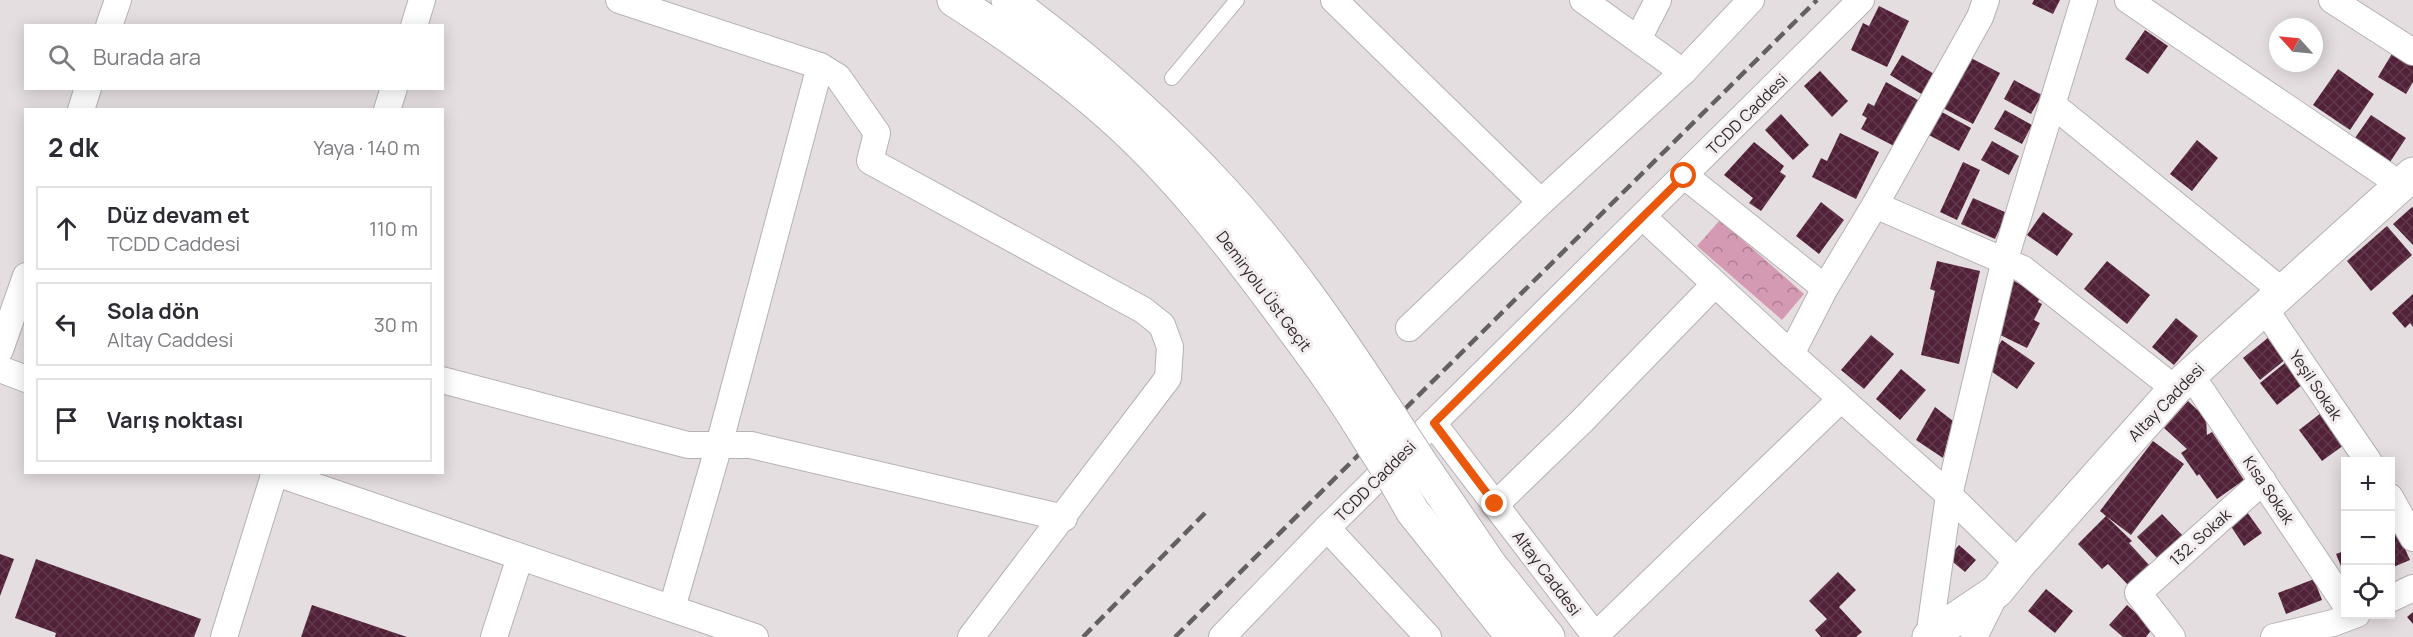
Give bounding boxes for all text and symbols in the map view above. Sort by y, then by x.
north arrow [2269,18,2323,72]
search box [24,24,444,90]
icon: search [45,41,78,74]
text: Burada ara [93,42,201,72]
street label: TCDD Caddesi [1702,69,1792,159]
text: 2 dk [48,129,99,165]
text: Yaya · 140 m [313,134,420,161]
route start [1670,162,1696,188]
text: Düz devam et [107,200,250,230]
icon: ahead [50,212,83,245]
text: 110 m [369,215,418,242]
street label: Demiryolu Üst Geçit [1211,226,1317,356]
text: TCDD Caddesi [107,230,240,257]
text: Sola dön [107,296,199,326]
icon: left [50,308,83,341]
text: 30 m [374,311,418,338]
text: Altay Caddesi [107,326,233,353]
street label: Yeşil Sokak [2284,346,2348,425]
street label: Altay Caddesi [2123,358,2209,446]
icon: arrive [50,404,83,437]
text: Varış noktası [107,405,243,435]
street label: TCDD Caddesi [1330,436,1420,526]
street label: Kısa Sokak [2238,452,2300,529]
map controls [2341,457,2395,619]
button: + [2341,457,2395,511]
route end [1481,490,1507,516]
street label: 132. Sokak [2165,503,2236,570]
button: − [2341,511,2395,565]
street label: Altay Caddesi [1508,526,1586,620]
button: locate [2341,565,2395,619]

